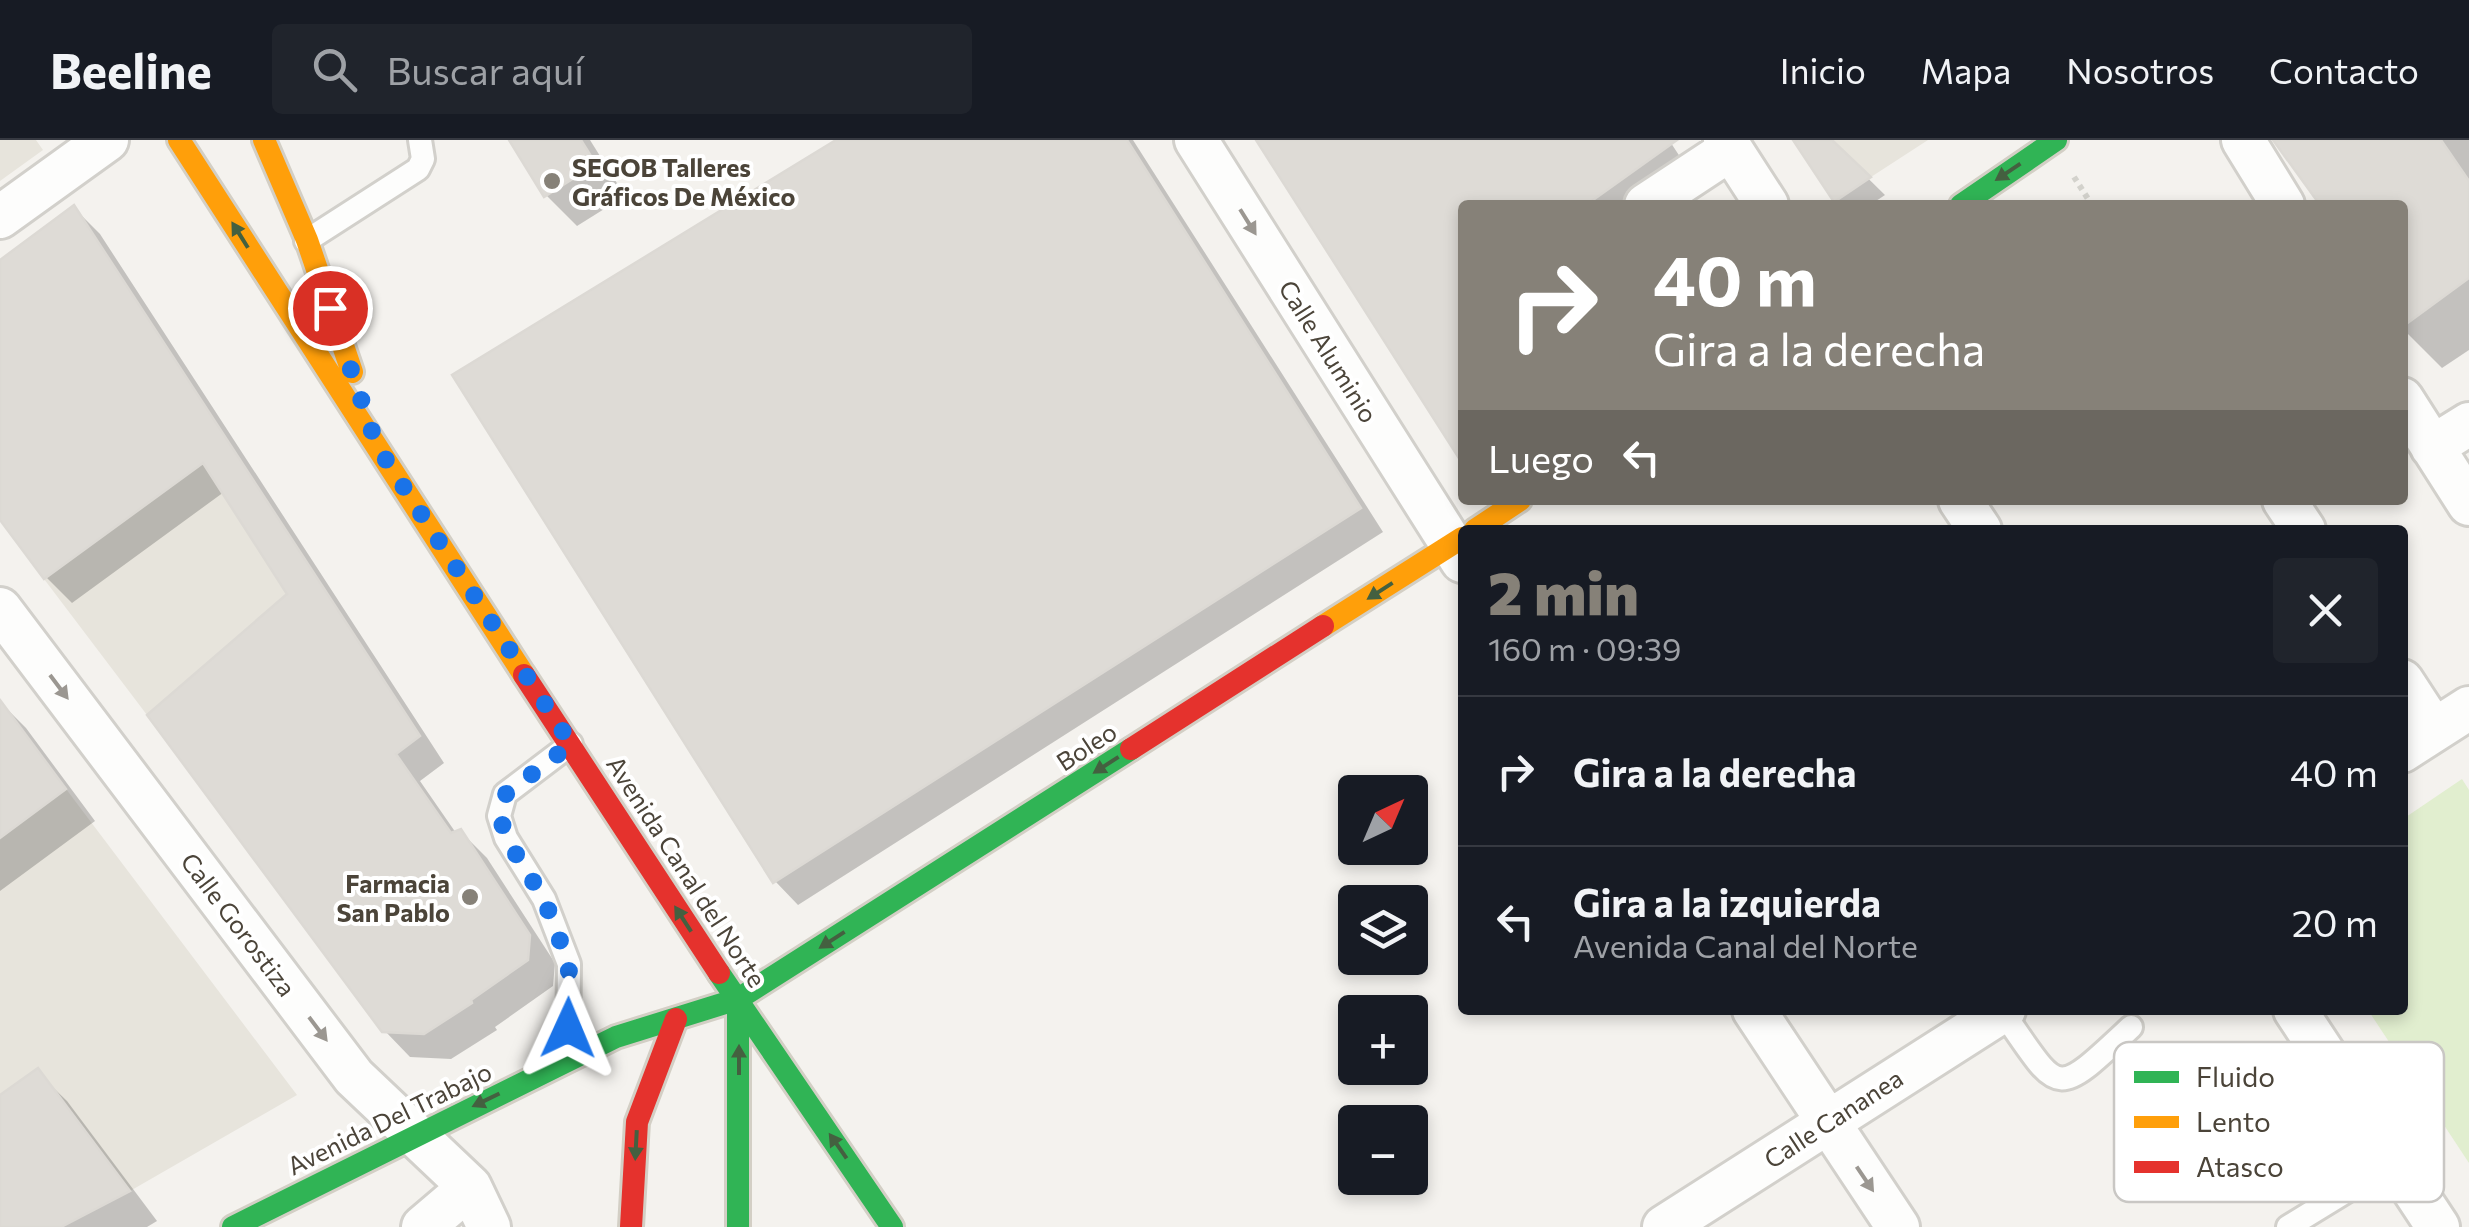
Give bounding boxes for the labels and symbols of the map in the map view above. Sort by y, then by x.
place label: SEGOB Talleres Gráficos De México [572,152,795,211]
one-way arrow [1995,163,2022,181]
marker: SEGOB Talleres Gráficos De México [541,170,563,192]
one-way arrow [1238,209,1257,236]
one-way arrow [231,222,249,249]
pin [288,266,373,351]
street label: Calle Aluminio [1273,274,1385,428]
one-way arrow [1367,581,1394,599]
one-way arrow [48,673,69,699]
street label: Boleo [1050,716,1122,776]
street label: Avenida Canal del Norte [601,750,773,992]
one-way arrow [1093,756,1120,774]
north arrow [1338,775,1428,865]
street label: Calle Gorostiza [175,846,303,1002]
place label: Farmacia San Pablo [337,868,450,927]
marker: Farmacia San Pablo [459,886,481,908]
one-way arrow [674,906,692,933]
one-way arrow [819,930,846,948]
position arrow [516,976,620,1080]
one-way arrow [308,1016,328,1042]
legend [2114,1042,2444,1202]
one-way arrow [731,1043,747,1075]
street label: Avenida Del Trabajo [282,1056,496,1180]
text: Fluido [2196,1059,2275,1093]
street label: Calle Cananea [1758,1062,1908,1174]
one-way arrow [471,1092,500,1109]
text: Lento [2196,1104,2271,1138]
one-way arrow [628,1129,644,1161]
one-way arrow [829,1133,848,1159]
text: Atasco [2196,1149,2284,1183]
one-way arrow [1855,1166,1874,1192]

